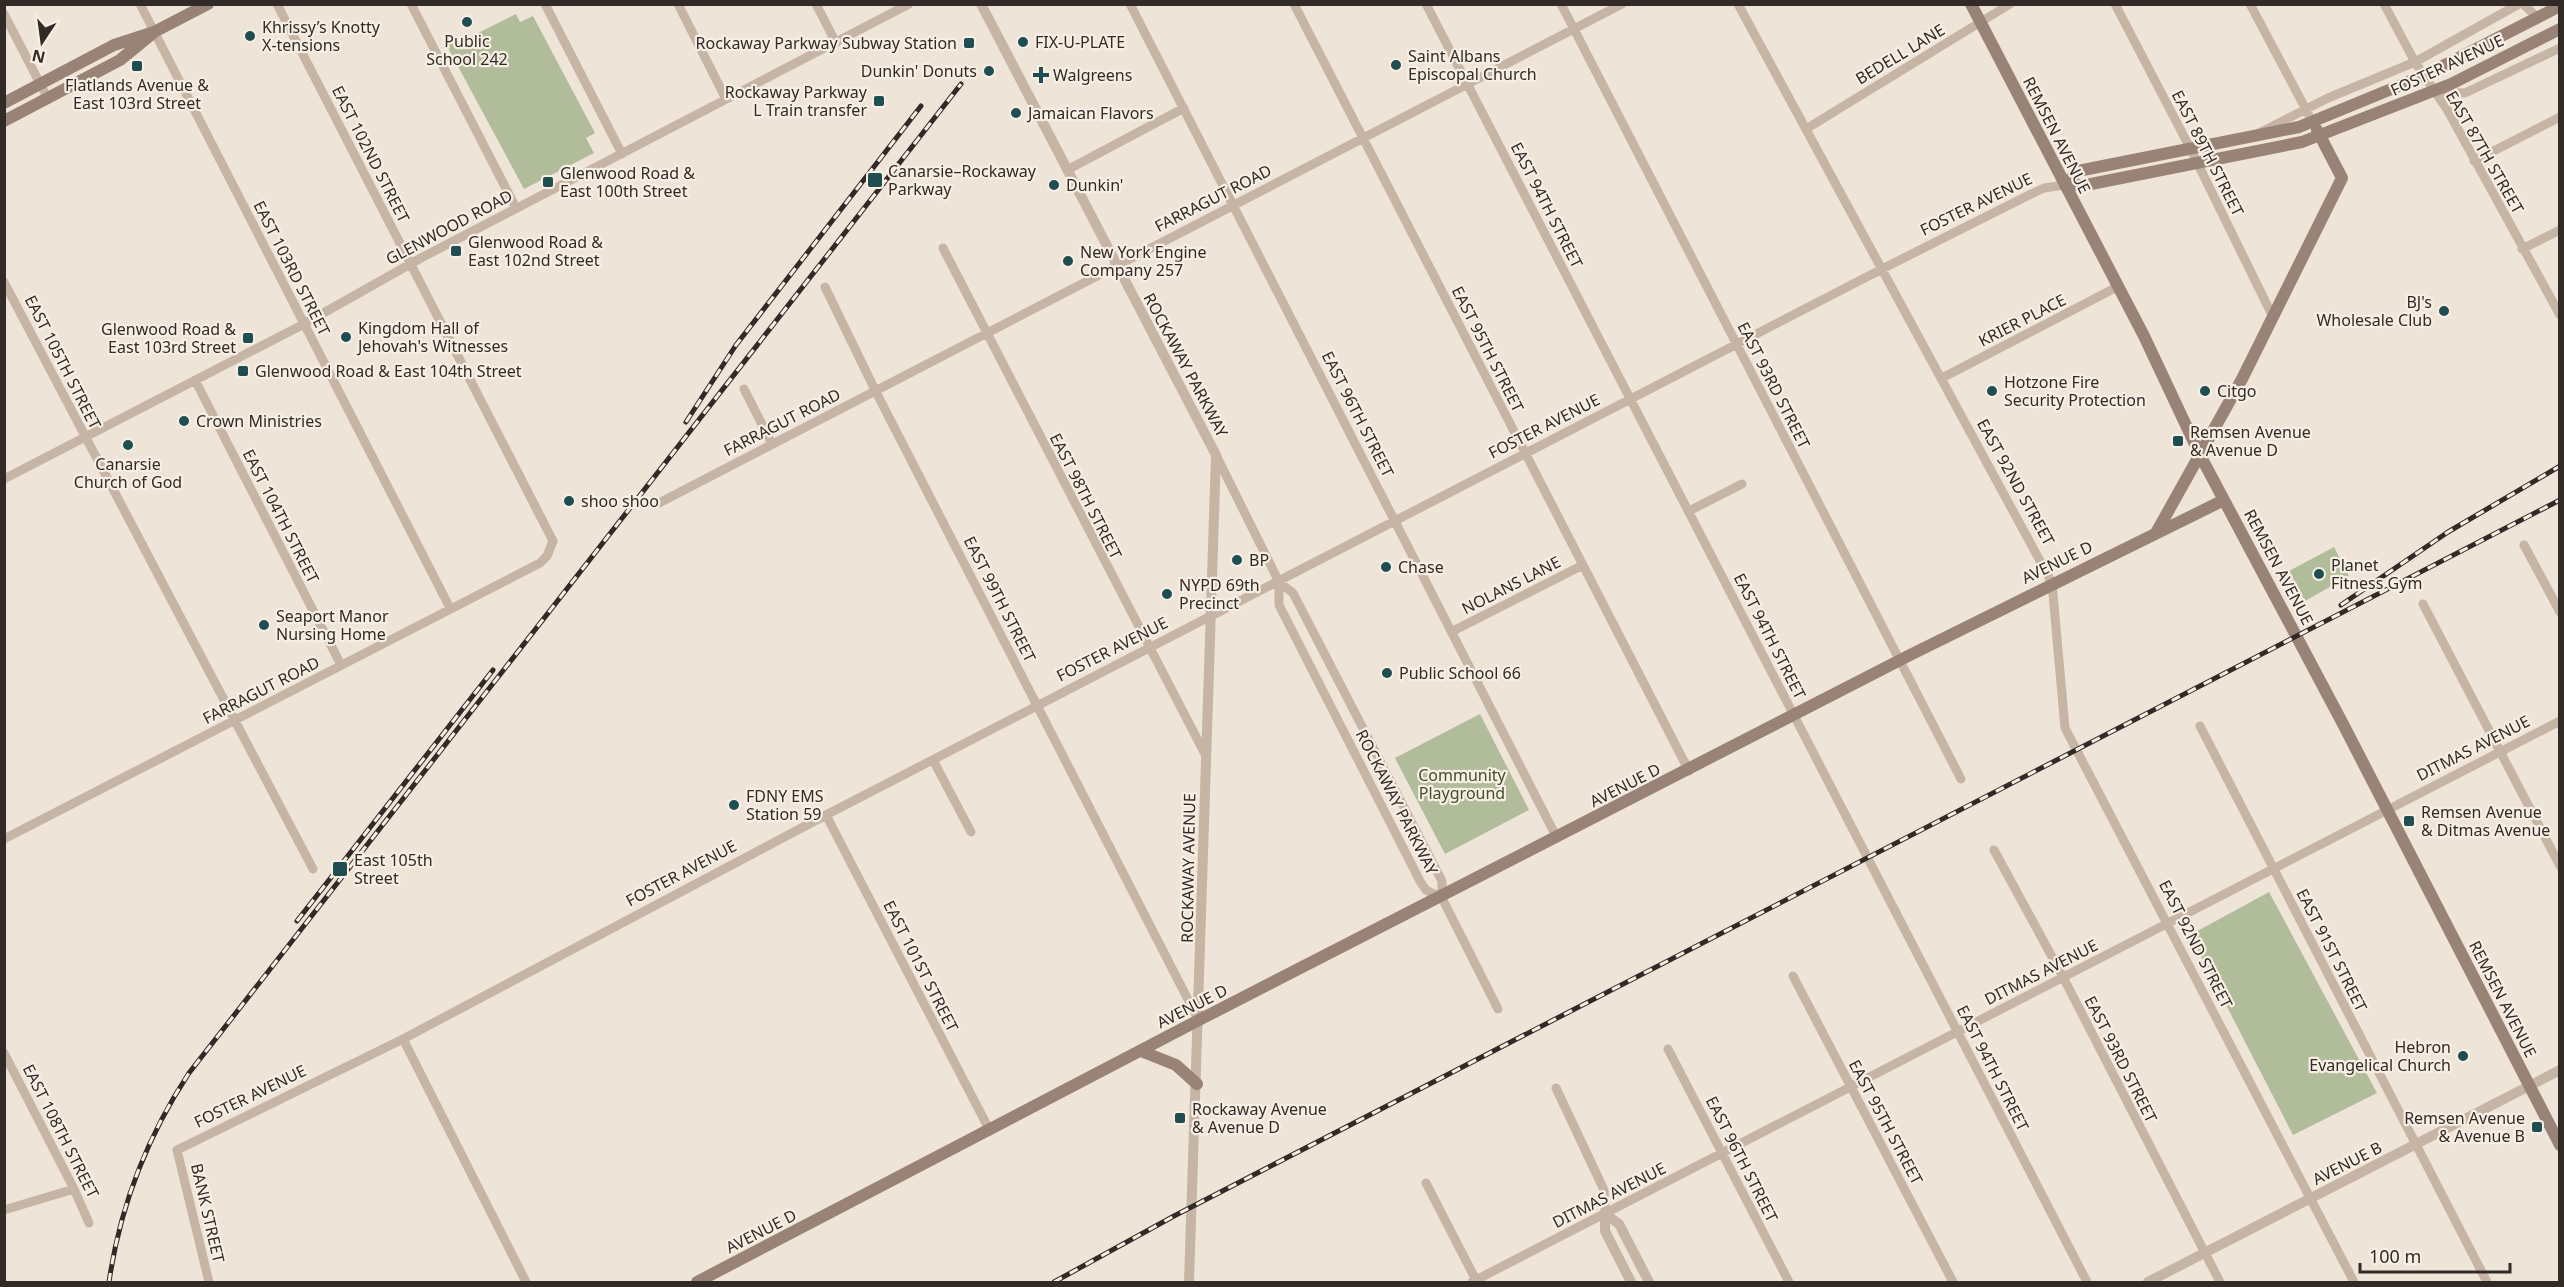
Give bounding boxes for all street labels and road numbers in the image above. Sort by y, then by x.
street label: BEDELL LANE [1851,19,1949,89]
street label: FOSTER AVENUE [2387,29,2507,101]
street label: REMSEN AVENUE [2018,73,2096,197]
street label: EAST 102ND STREET [327,82,415,226]
street label: EAST 89TH STREET [2167,86,2249,220]
street label: EAST 87TH STREET [2441,87,2529,218]
street label: EAST 94TH STREET [1506,138,1588,272]
street label: FARRAGUT ROAD [1151,159,1275,237]
street label: FOSTER AVENUE [1916,167,2036,241]
street label: GLENWOOD ROAD [382,184,516,270]
street label: EAST 103RD STREET [248,197,336,339]
street label: EAST 95TH STREET [1447,282,1529,416]
street label: ROCKAWAY PARKWAY [1139,289,1234,442]
street label: KRIER PLACE [1975,289,2069,351]
street label: EAST 105TH STREET [20,291,106,433]
street label: EAST 93RD STREET [1733,318,1815,452]
street label: EAST 96TH STREET [1317,347,1399,481]
street label: FARRAGUT ROAD [720,383,844,461]
street label: FOSTER AVENUE [1485,388,1603,464]
street label: EAST 92ND STREET [1972,415,2060,549]
street label: EAST 98TH STREET [1045,429,1127,563]
street label: EAST 104TH STREET [238,445,324,587]
street label: REMSEN AVENUE [2239,505,2319,629]
street label: EAST 99TH STREET [959,532,1041,666]
street label: AVENUE D [2018,535,2096,589]
street label: NOLANS LANE [1458,551,1564,619]
street label: EAST 94TH STREET [1729,569,1811,703]
street label: FOSTER AVENUE [1053,611,1171,687]
street label: FARRAGUT ROAD [199,651,323,729]
street label: DITMAS AVENUE [2413,710,2533,786]
street label: ROCKAWAY PARKWAY [1351,726,1444,879]
street label: AVENUE D [1586,758,1664,812]
street label: ROCKAWAY AVENUE [1176,793,1200,943]
street label: FOSTER AVENUE [622,835,740,911]
street label: EAST 92ND STREET [2154,876,2238,1012]
street label: EAST 91ST STREET [2291,885,2373,1015]
street label: EAST 101ST STREET [878,897,964,1035]
street label: DITMAS AVENUE [1981,934,2101,1010]
street label: REMSEN AVENUE [2464,937,2542,1061]
street label: AVENUE D [1153,979,1231,1033]
street label: EAST 93RD STREET [2080,992,2162,1126]
street label: EAST 94TH STREET [1952,1001,2034,1135]
street label: EAST 95TH STREET [1844,1056,1928,1188]
street label: FOSTER AVENUE [190,1059,310,1133]
street label: EAST 108TH STREET [18,1060,104,1202]
street label: EAST 96TH STREET [1701,1092,1783,1226]
street label: AVENUE B [2308,1136,2386,1190]
street label: DITMAS AVENUE [1549,1157,1669,1233]
street label: BANK STREET [186,1161,230,1265]
street label: AVENUE D [722,1204,800,1258]

